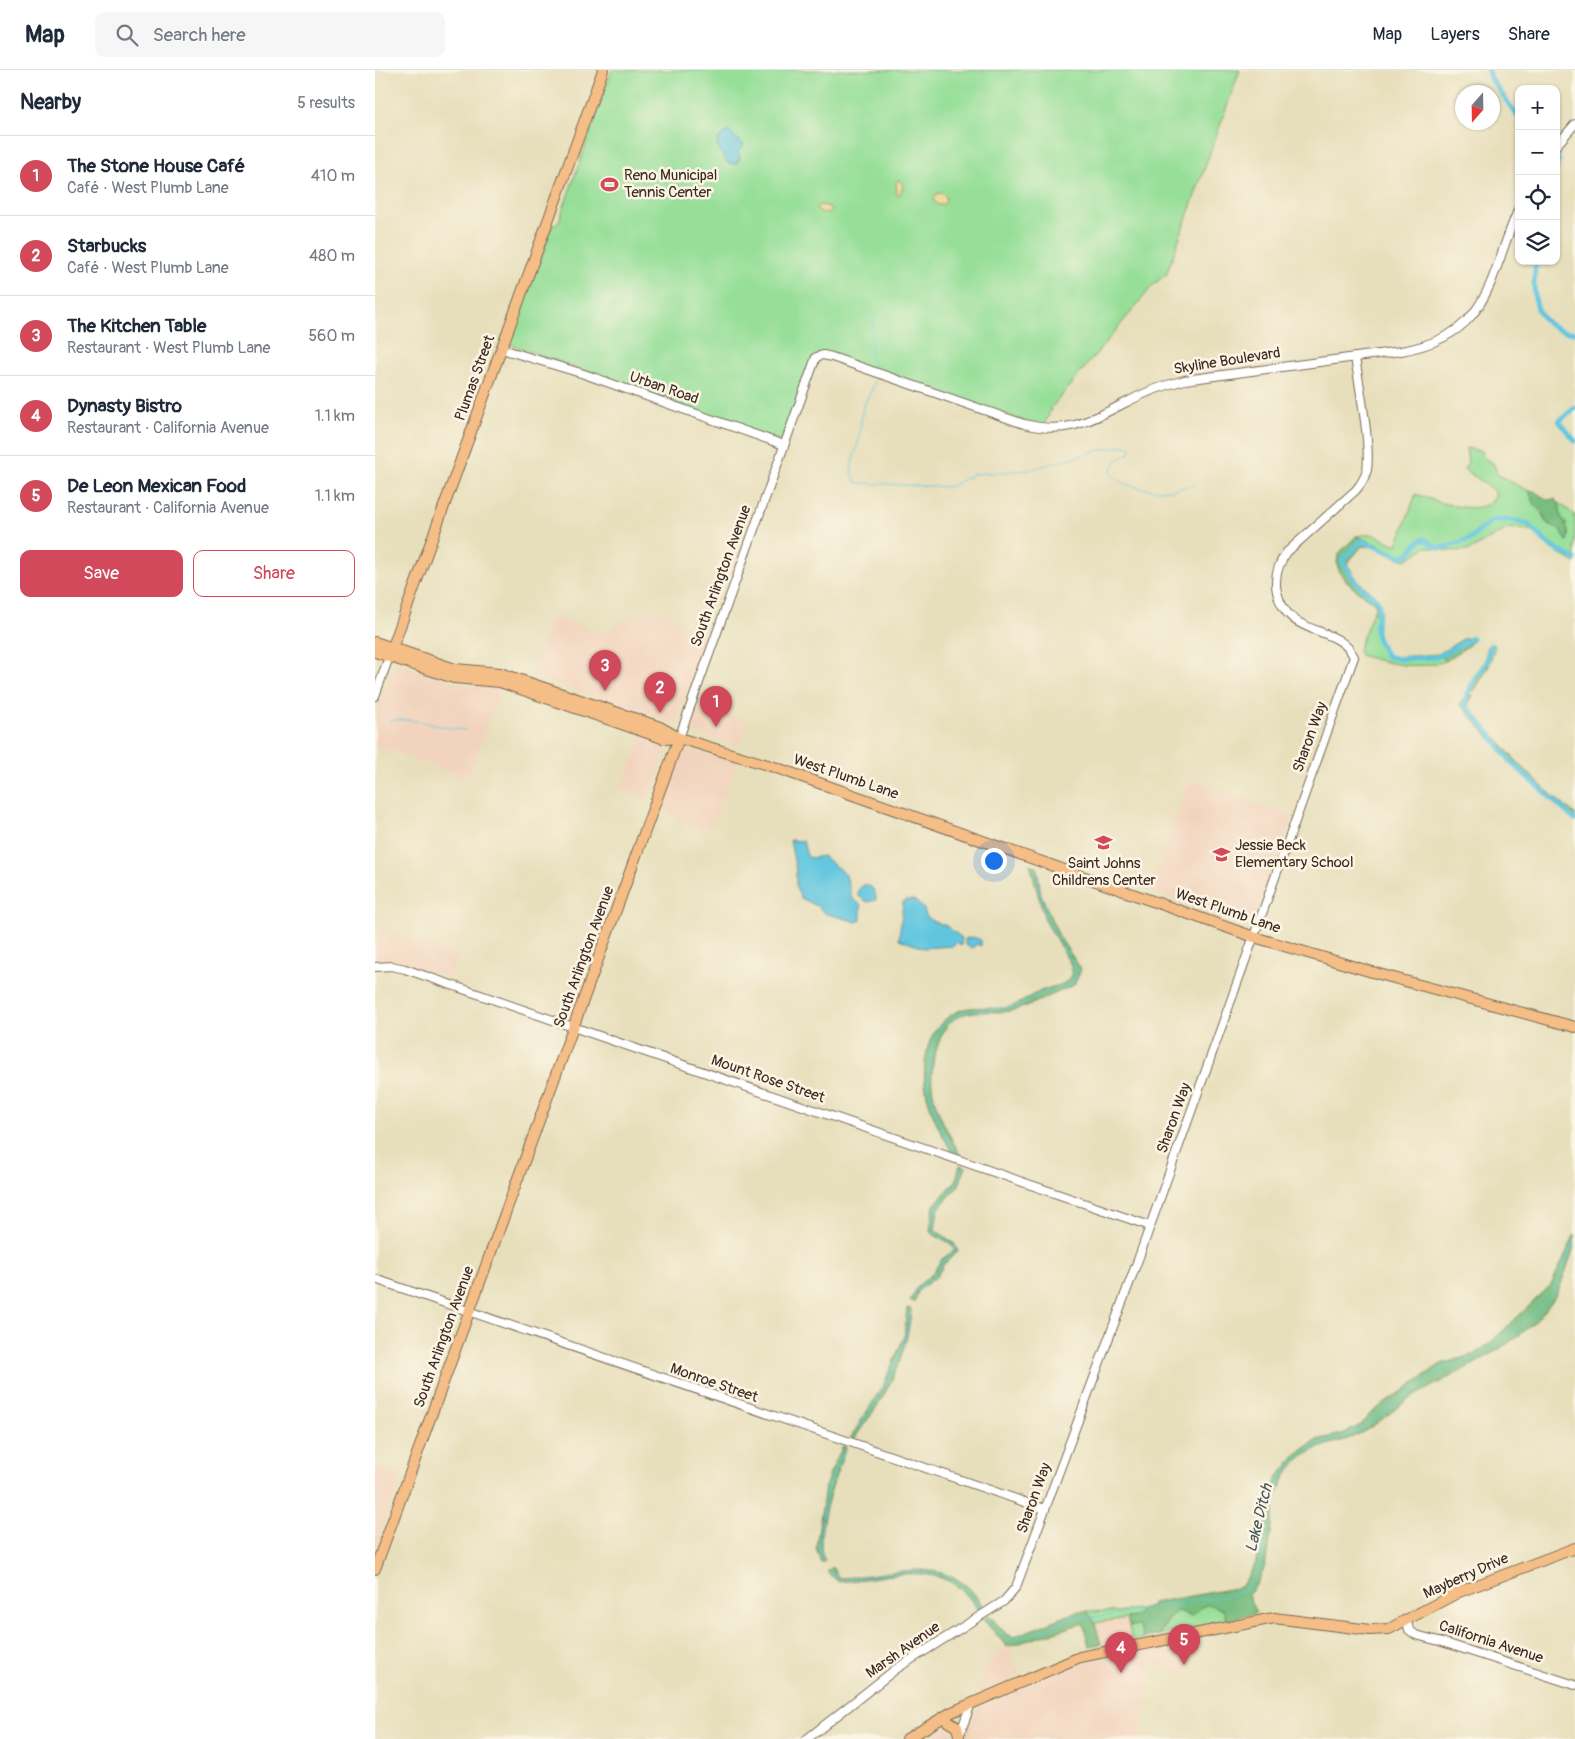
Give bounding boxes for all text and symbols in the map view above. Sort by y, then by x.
search box [95,12,445,57]
text: Map [25,20,65,49]
icon: search [113,21,141,49]
text: Search here [153,23,246,47]
text: Map [1373,23,1402,46]
text: Layers [1430,23,1480,46]
text: Share [1508,23,1550,46]
north arrow [1455,85,1500,130]
map controls [1515,85,1560,265]
button: + [1515,85,1560,130]
text: Nearby [20,89,81,116]
text: 5 results [297,93,355,113]
button: − [1515,130,1560,175]
text: The Stone House Café [67,154,245,178]
text: 1 [33,166,39,186]
text: 410 m [311,166,355,186]
place label: Reno Municipal Tennis Center [624,166,717,202]
sports icon: Reno Municipal Tennis Center [600,174,620,194]
button: locate [1515,175,1560,220]
text: Café · West Plumb Lane [67,178,229,198]
button: layers [1515,220,1560,265]
text: Starbucks [67,234,146,258]
text: 2 [32,246,40,266]
text: 480 m [309,246,355,266]
text: Café · West Plumb Lane [67,258,229,278]
text: The Kitchen Table [67,314,206,338]
text: 3 [32,326,40,346]
text: 560 m [308,326,355,346]
street label: Plumas Street [451,332,500,423]
text: Restaurant · West Plumb Lane [67,338,270,358]
street label: Skyline Boulevard [1172,343,1282,379]
street label: Urban Road [627,367,701,409]
text: Dynasty Bistro [67,394,182,418]
text: 4 [31,406,41,426]
text: 1.1 km [315,406,355,426]
text: Restaurant · California Avenue [67,418,269,438]
text: De Leon Mexican Food [67,474,246,498]
text: 5 [32,486,40,506]
text: 1.1 km [315,486,355,506]
text: Restaurant · California Avenue [67,498,269,518]
street label: South Arlington Avenue [686,502,756,650]
button: Save [20,550,183,597]
button: Share [193,550,355,597]
pin: 3 [589,650,621,691]
pin: 2 [644,672,676,713]
pin: 1 [700,686,732,727]
street label: Sharon Way [1288,699,1332,775]
street label: West Plumb Lane [791,750,902,804]
school or university icon: Saint Johns Childrens Center [1094,832,1114,852]
place label: Jessie Beck Elementary School [1235,836,1354,872]
school or university icon: Jessie Beck Elementary School [1211,844,1231,864]
your location [981,848,1007,874]
place label: Saint Johns Childrens Center [1052,854,1157,890]
street label: South Arlington Avenue [549,883,619,1031]
street label: West Plumb Lane [1173,884,1284,938]
street label: Mount Rose Street [709,1051,828,1108]
street label: Sharon Way [1152,1080,1196,1156]
street label: South Arlington Avenue [409,1263,479,1411]
street label: Monroe Street [668,1359,761,1407]
street label: Sharon Way [1012,1460,1056,1536]
water label: Lake Ditch [1241,1480,1277,1554]
street label: Mayberry Drive [1420,1549,1512,1603]
street label: California Avenue [1436,1616,1546,1668]
street label: Marsh Avenue [862,1617,944,1683]
pin: 5 [1168,1624,1200,1665]
pin: 4 [1105,1632,1137,1673]

